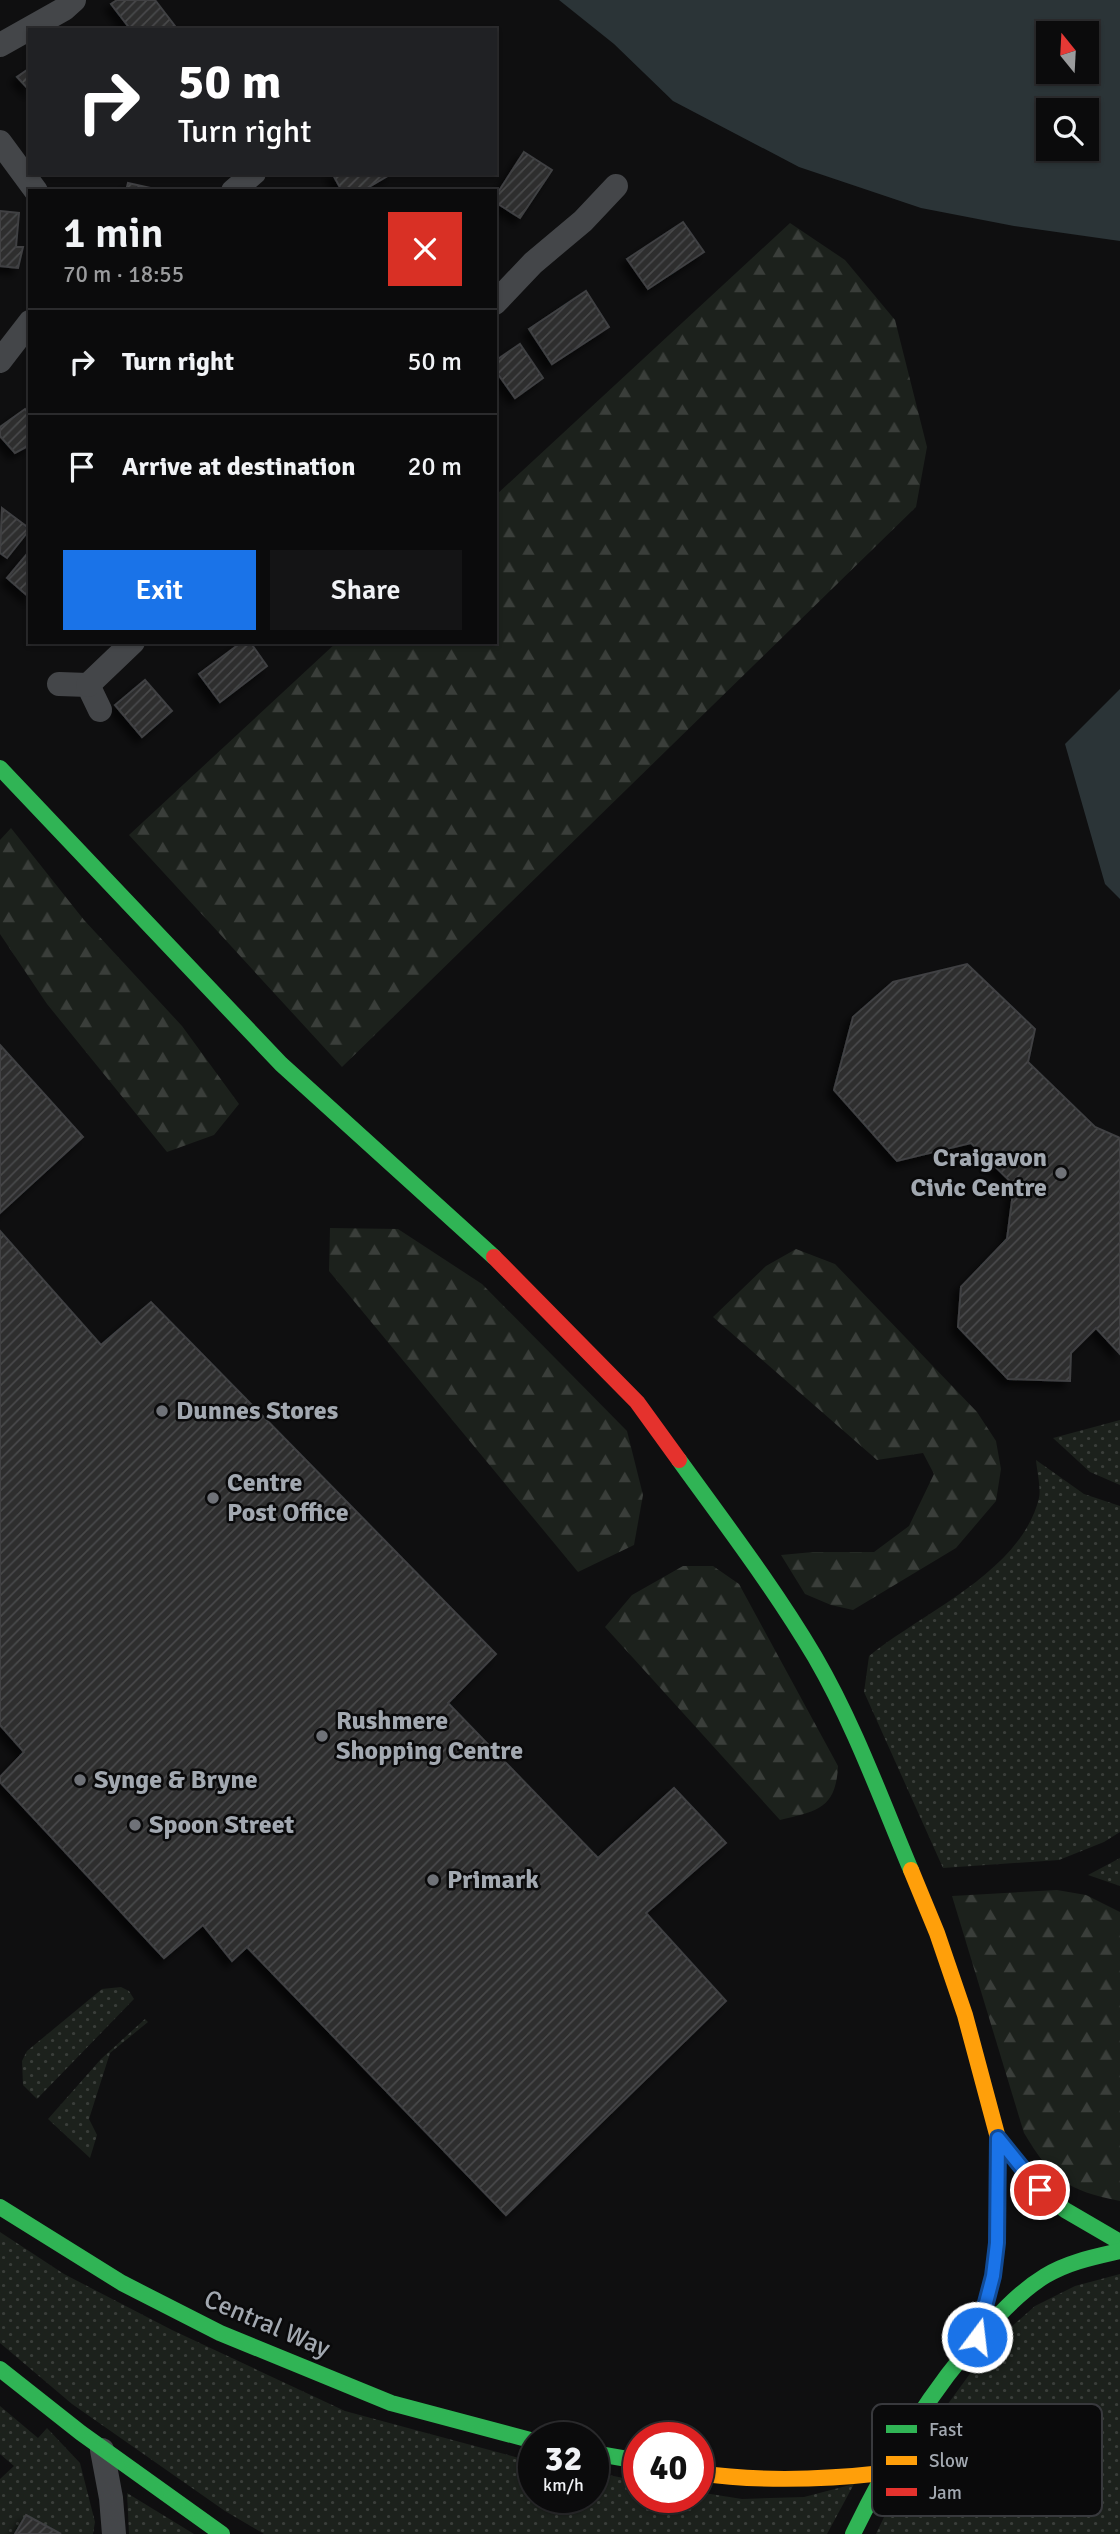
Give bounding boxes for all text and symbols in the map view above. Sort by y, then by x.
north arrow [1036,21,1099,84]
map controls [1036,21,1099,161]
text: 50 m [178,52,281,112]
icon: right [63,56,154,147]
button: search [1036,98,1099,161]
text: Turn right [178,112,311,151]
text: 1 min [63,208,164,259]
button: close [388,212,462,286]
text: 70 m · 18:55 [63,260,184,289]
icon: right [63,343,101,381]
text: Turn right [122,346,234,378]
text: 50 m [407,346,462,378]
icon: arrive [63,448,101,486]
text: Arrive at destination [122,451,355,483]
text: 20 m [407,451,462,483]
button: Exit [63,550,256,630]
button: Share [270,550,462,630]
place label: Craigavon Civic Centre [910,1142,1047,1204]
marker: Craigavon Civic Centre [1053,1165,1069,1181]
place label: Dunnes Stores [176,1395,338,1427]
marker: Dunnes Stores [154,1403,170,1419]
place label: Centre Post Office [227,1467,349,1529]
marker: Centre Post Office [205,1490,221,1506]
place label: Rushmere Shopping Centre [336,1705,523,1767]
marker: Rushmere Shopping Centre [314,1728,330,1744]
place label: Synge & Bryne [94,1764,258,1796]
marker: Synge & Bryne [72,1772,88,1788]
place label: Spoon Street [149,1809,295,1841]
marker: Spoon Street [127,1817,143,1833]
place label: Primark [447,1864,539,1896]
marker: Primark [425,1872,441,1888]
pin [1010,2160,1070,2220]
icon: arrive [1021,2171,1059,2209]
street label: Central Way [199,2283,335,2365]
position arrow [940,2300,1014,2374]
legend [872,2404,1102,2516]
text: Fast [929,2418,963,2442]
speed limit sign: 40 [623,2422,714,2513]
text: 32 [545,2437,582,2480]
text: Slow [929,2449,969,2473]
text: km/h [543,2474,584,2496]
text: Jam [929,2481,962,2505]

